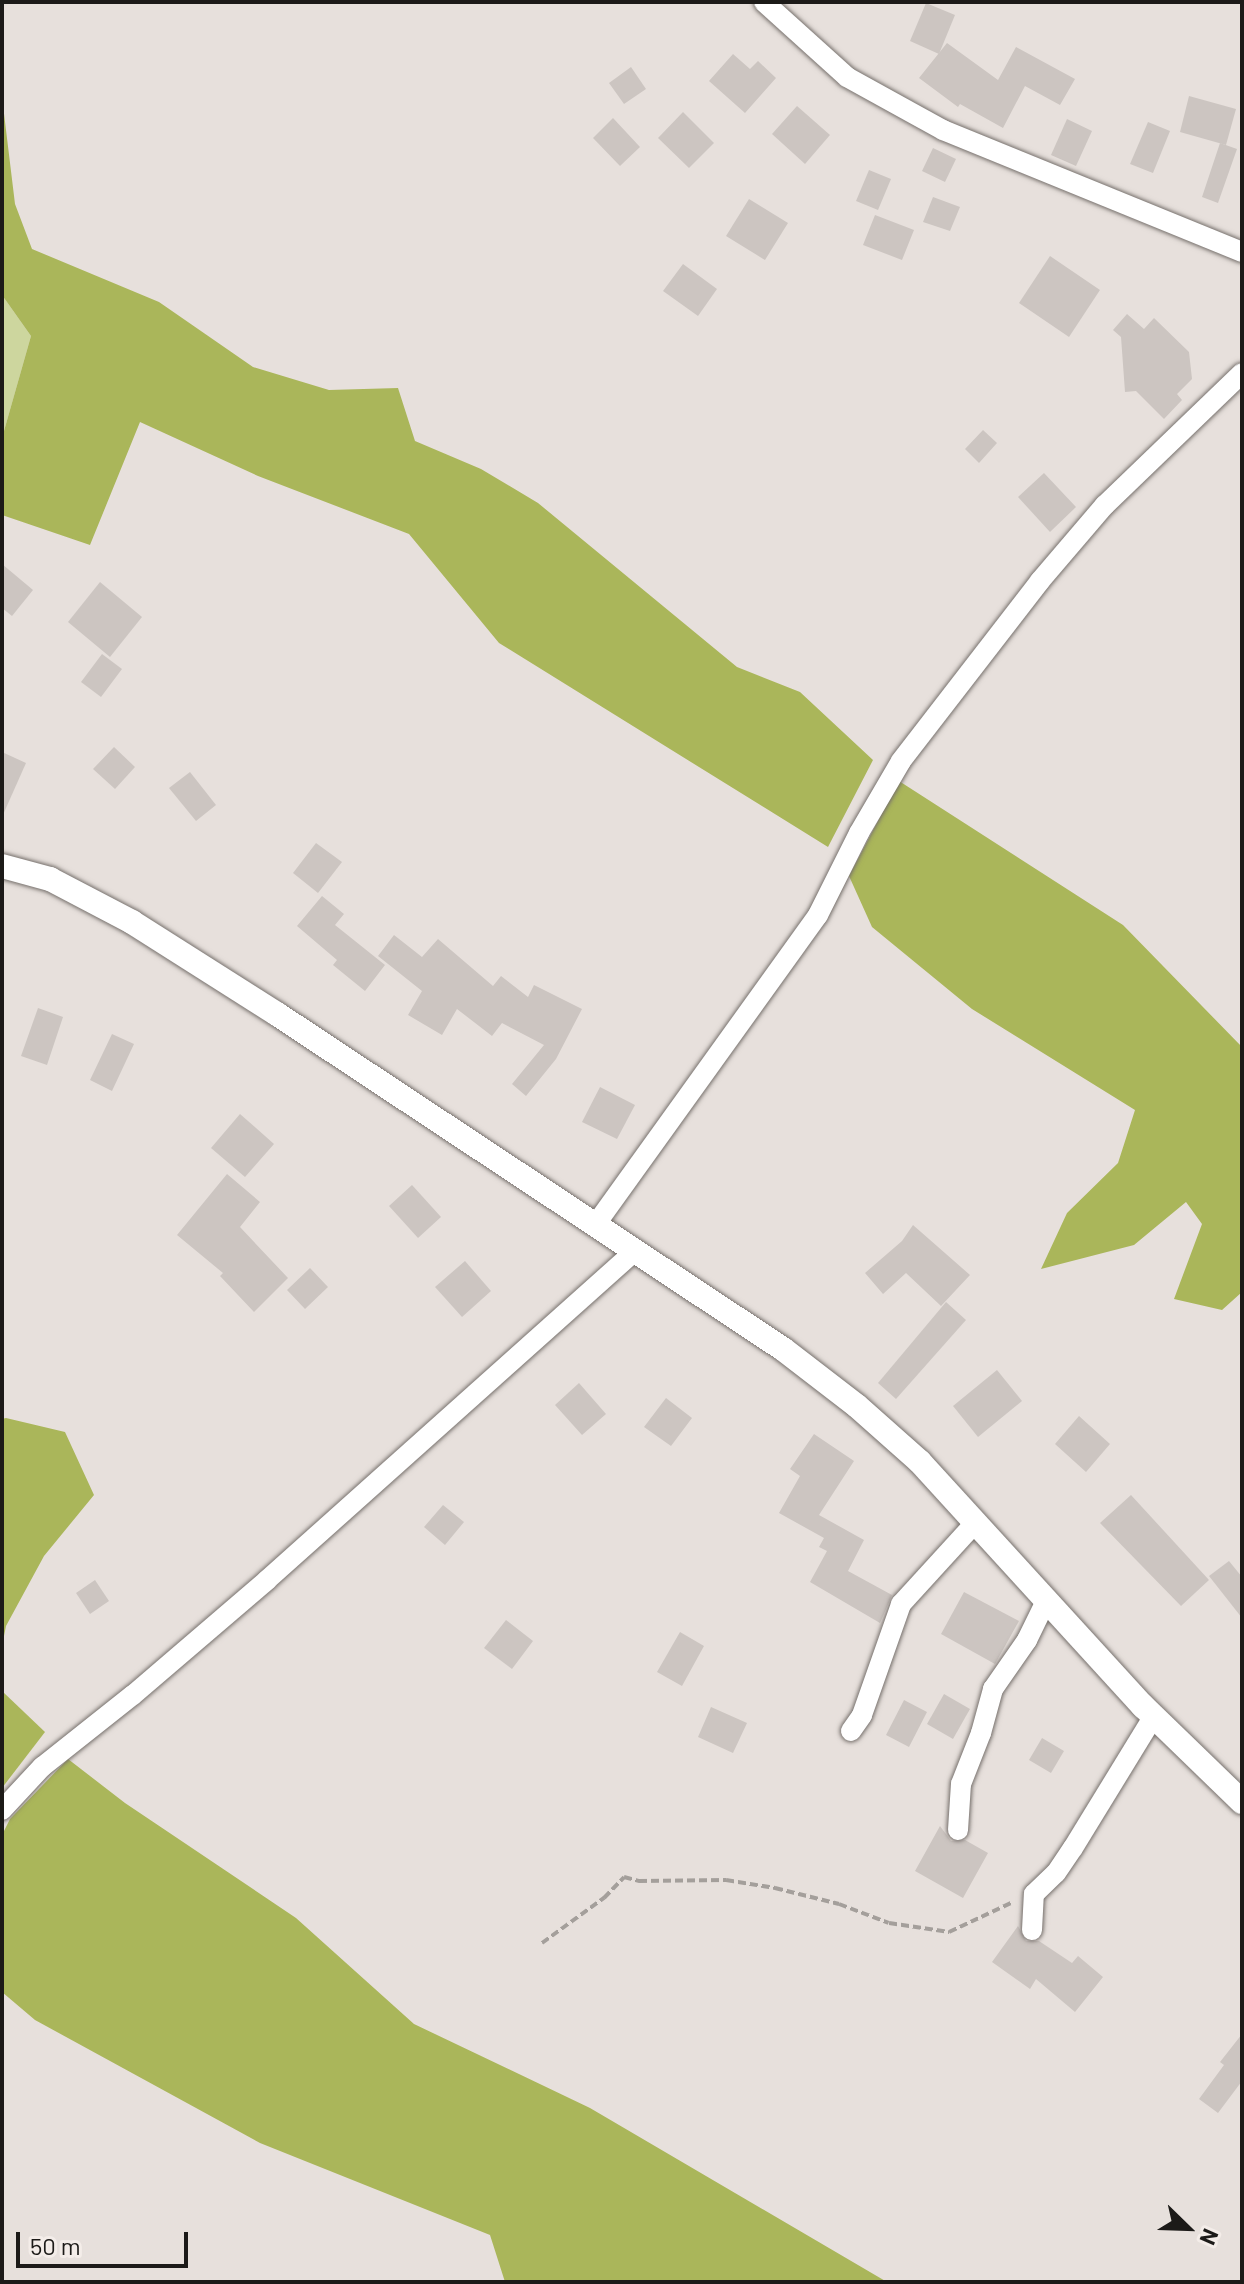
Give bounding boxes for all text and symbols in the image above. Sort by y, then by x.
north arrow [1148,2188,1228,2268]
scale bar [20,2216,192,2266]
text: N [1195,2226,1225,2249]
text: 50 m [30,2231,81,2260]

